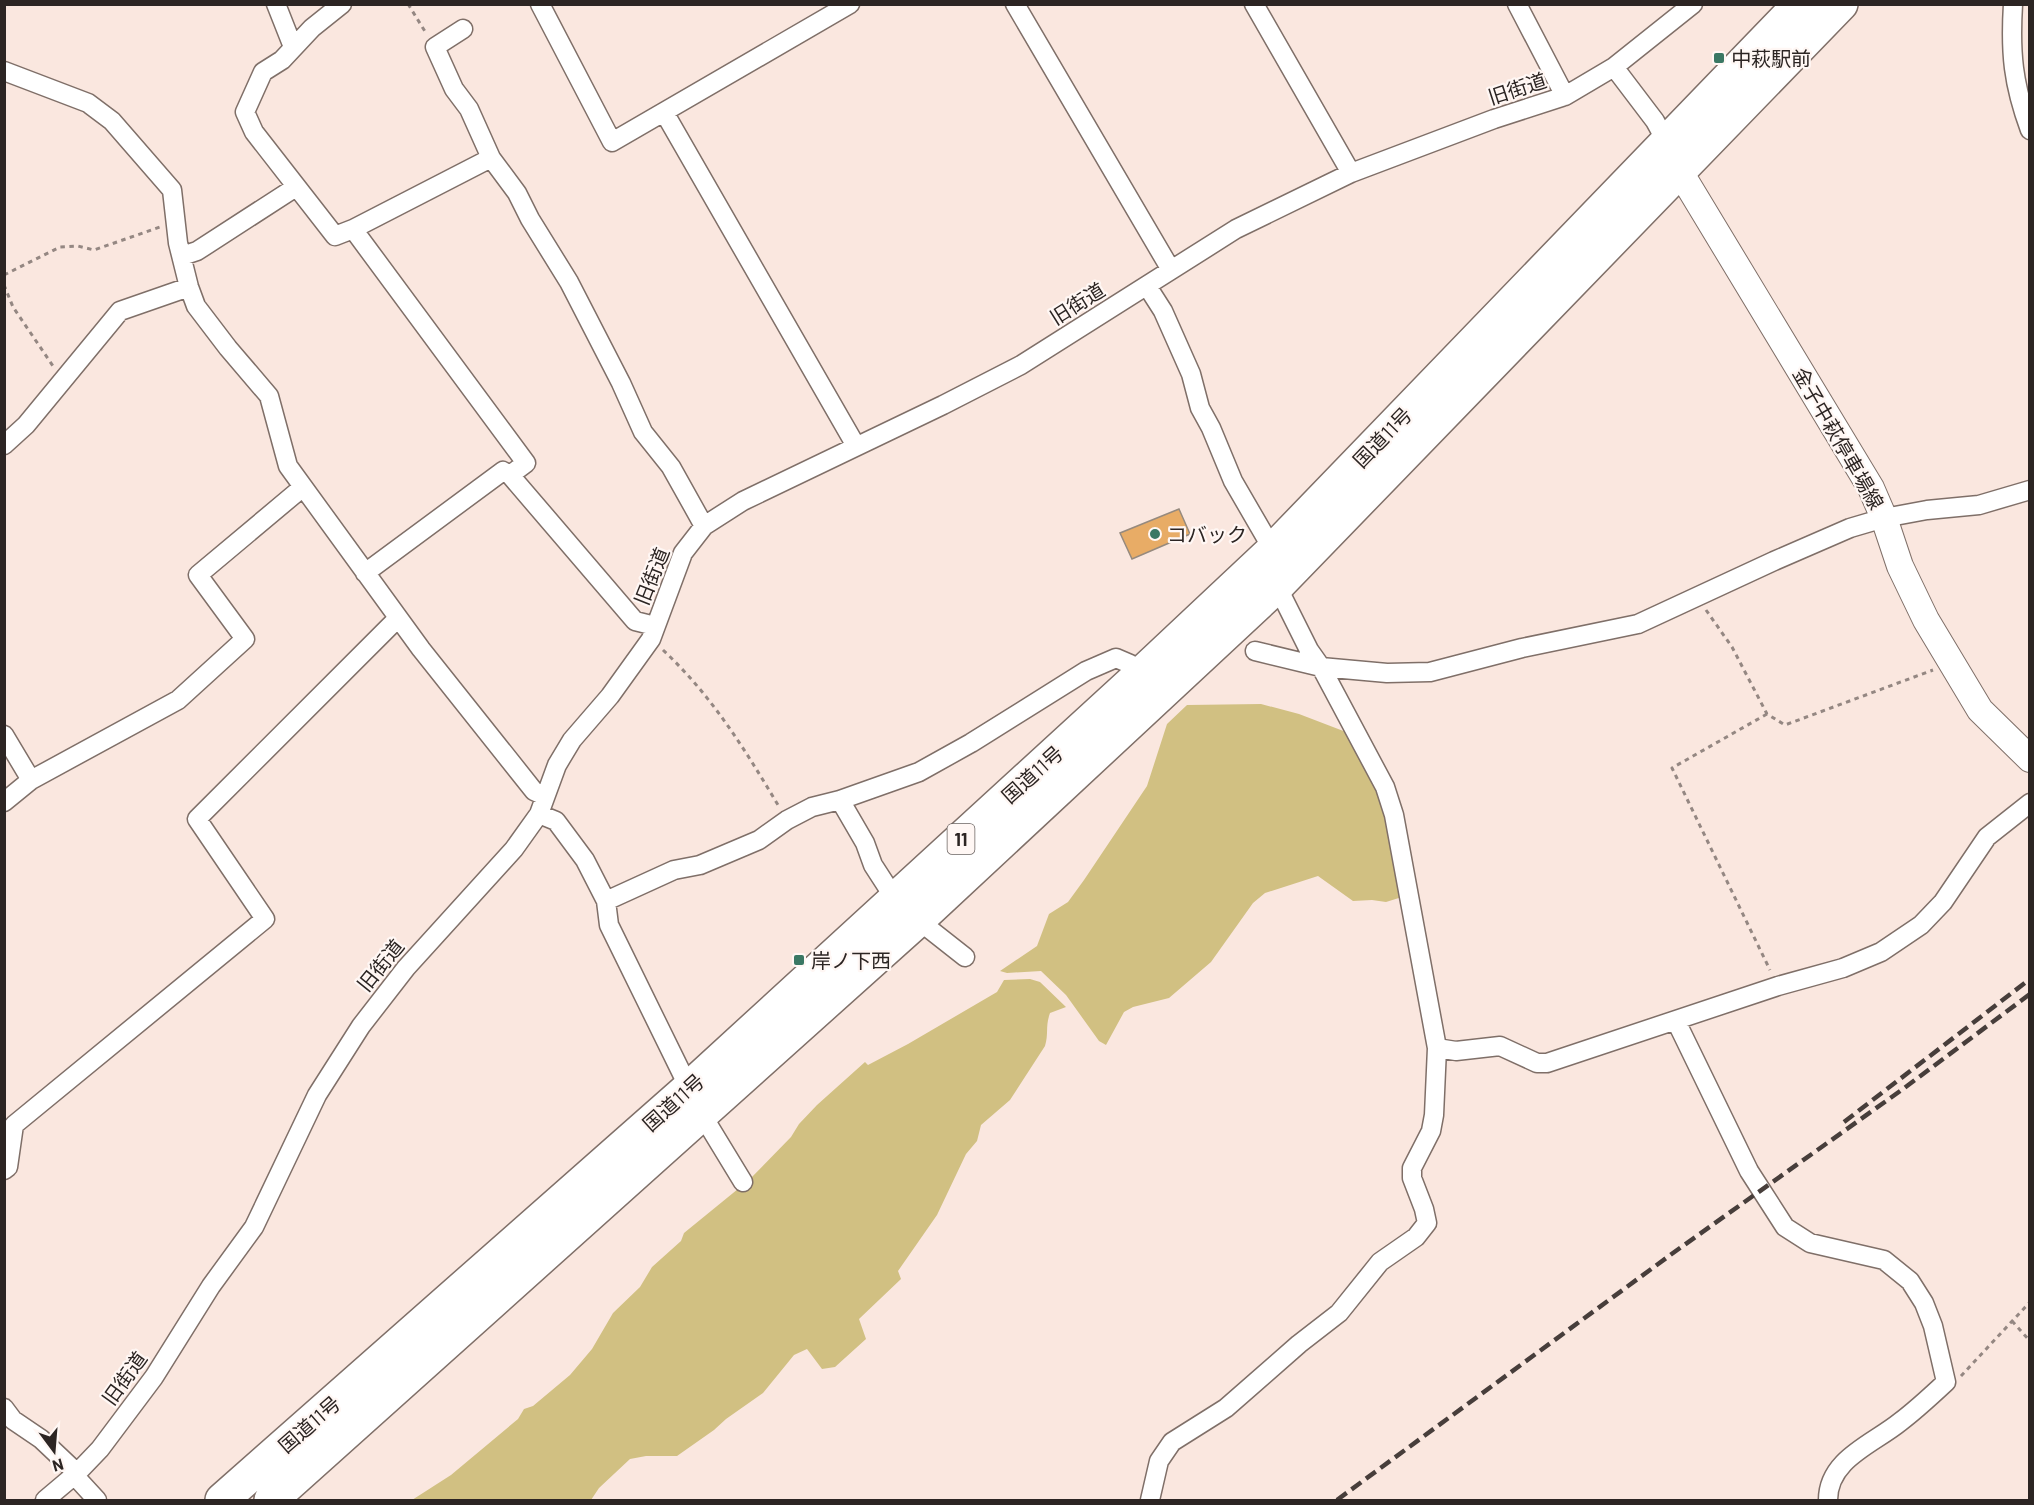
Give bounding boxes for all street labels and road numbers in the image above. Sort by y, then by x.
street label: 旧街道 [1485,67,1549,109]
street label: 旧街道 [1045,277,1109,329]
street label: 金子中萩停車場線 [1789,363,1889,513]
street label: 国道11号 [1348,402,1416,472]
street label: 旧街道 [629,544,673,608]
street label: 国道11号 [996,740,1068,808]
road number: 11 [948,824,974,854]
street label: 旧街道 [352,934,408,996]
street label: 国道11号 [637,1068,709,1136]
street label: 旧街道 [97,1347,151,1409]
street label: 国道11号 [273,1391,345,1457]

